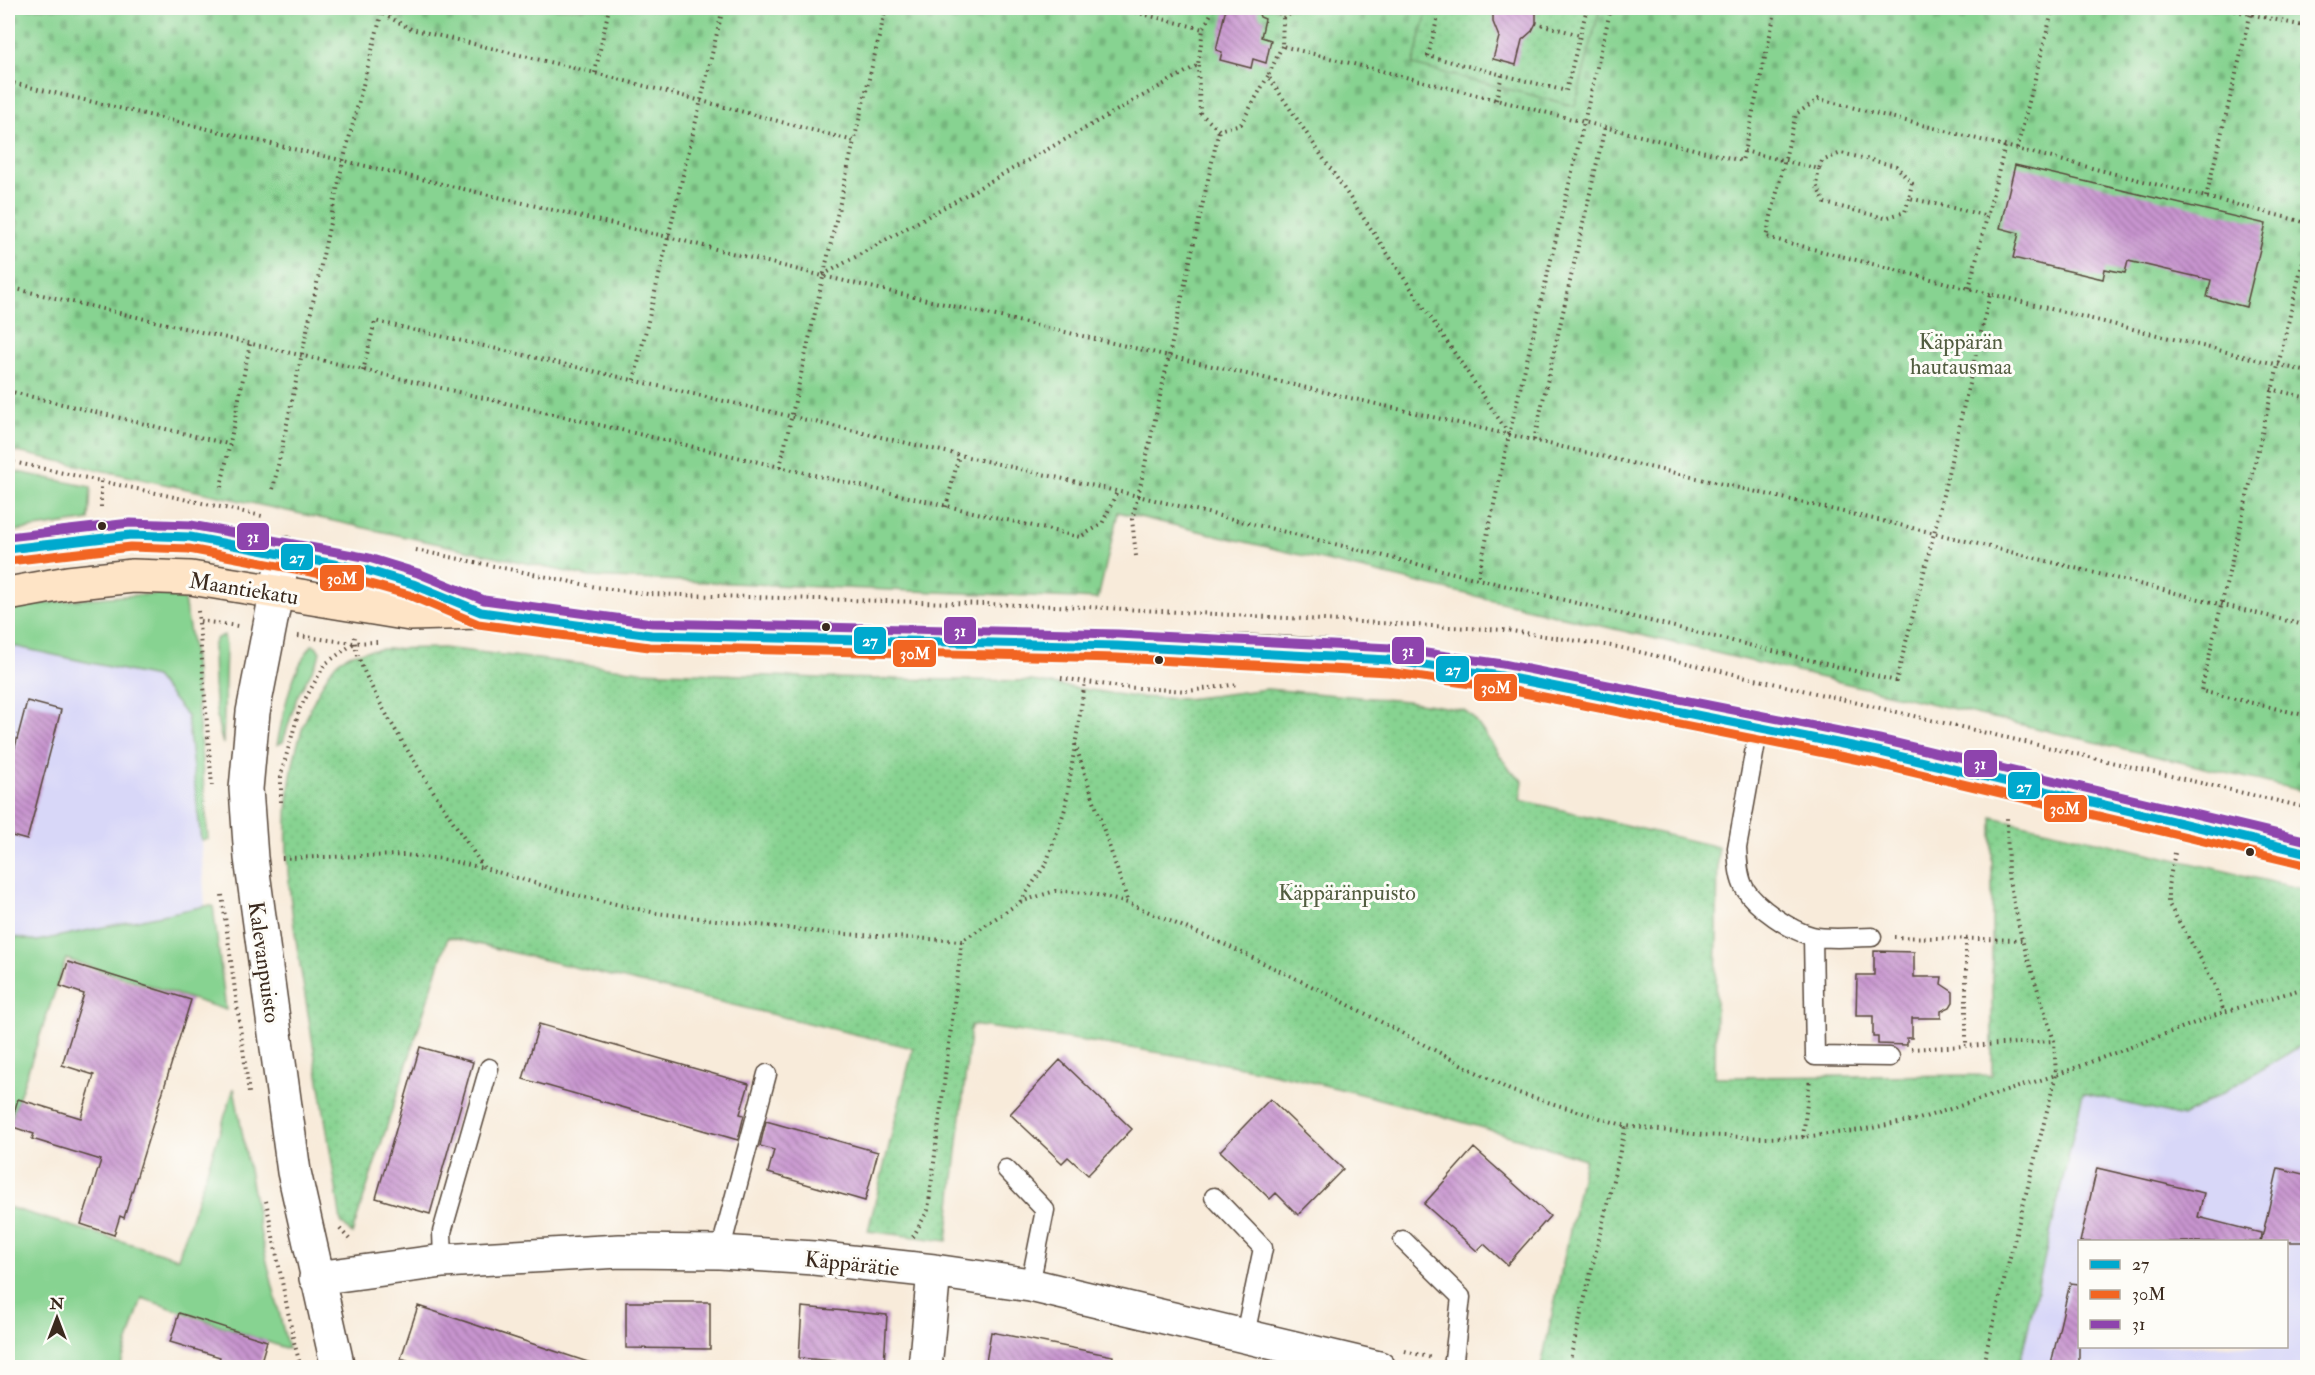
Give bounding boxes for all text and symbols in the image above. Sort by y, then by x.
park label: Käppärän hautausmaa [1910,328,2013,381]
unlabelled marker [96,520,108,532]
line badge: 31 [236,522,270,551]
text: 31 [247,527,259,547]
line badge: 27 [280,543,314,571]
text: 27 [289,548,305,568]
line badge: 30M [319,564,365,592]
street label: Maantiekatu [187,567,301,611]
text: 30M [327,569,357,589]
line badge: 31 [943,616,977,645]
unlabelled marker [820,621,832,633]
text: 31 [954,621,966,641]
line badge: 27 [853,626,887,655]
text: 27 [862,631,878,651]
line badge: 31 [1391,636,1425,665]
line badge: 30M [892,639,937,668]
text: 31 [1402,641,1414,661]
text: 30M [900,644,930,664]
unlabelled marker [1153,654,1165,666]
line badge: 27 [1435,655,1470,683]
text: 27 [1445,660,1461,680]
line badge: 30M [1473,673,1518,702]
text: 30M [1481,678,1511,698]
line badge: 31 [1963,749,1998,778]
text: 31 [1974,754,1986,774]
line badge: 27 [2007,771,2041,800]
text: 27 [2016,777,2032,797]
line badge: 30M [2043,794,2088,823]
text: 30M [2050,799,2080,819]
unlabelled marker [2244,846,2256,858]
park label: Käppäränpuisto [1278,879,1416,908]
street label: Kalevanpuisto [241,900,286,1025]
legend [2078,1240,2288,1348]
street label: Käppärätie [803,1245,901,1284]
text: 27 [2132,1253,2149,1276]
text: 30M [2132,1283,2166,1306]
north arrow [27,1288,87,1348]
text: N [49,1294,65,1314]
text: 31 [2132,1313,2145,1336]

